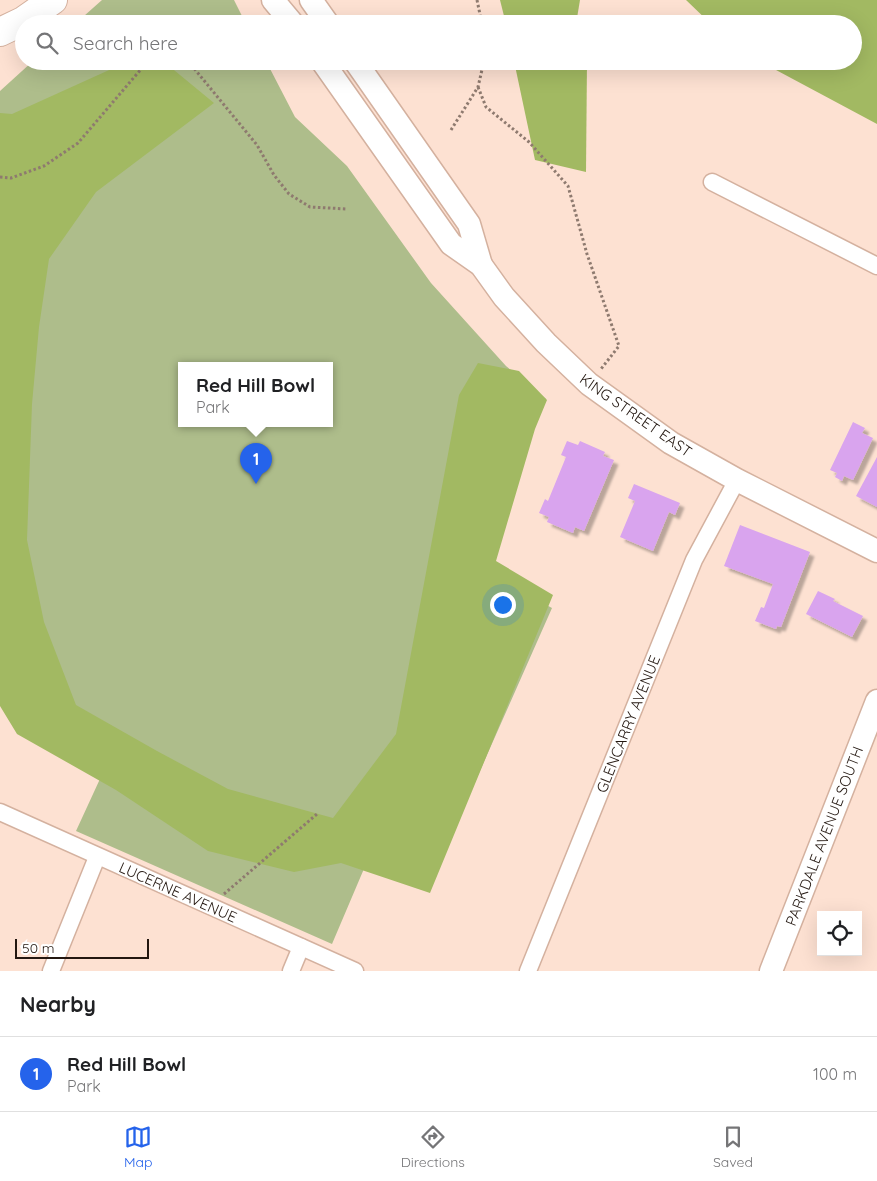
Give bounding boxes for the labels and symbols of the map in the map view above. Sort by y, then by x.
street label: KING STREET EAST [576,369,696,461]
pin: 1 [240,443,272,484]
your location [490,592,516,618]
street label: GLENCARRY AVENUE [592,652,664,796]
street label: PARKDALE AVENUE SOUTH [781,744,867,928]
street label: LUCERNE AVENUE [116,857,240,927]
scale bar [15,936,149,959]

